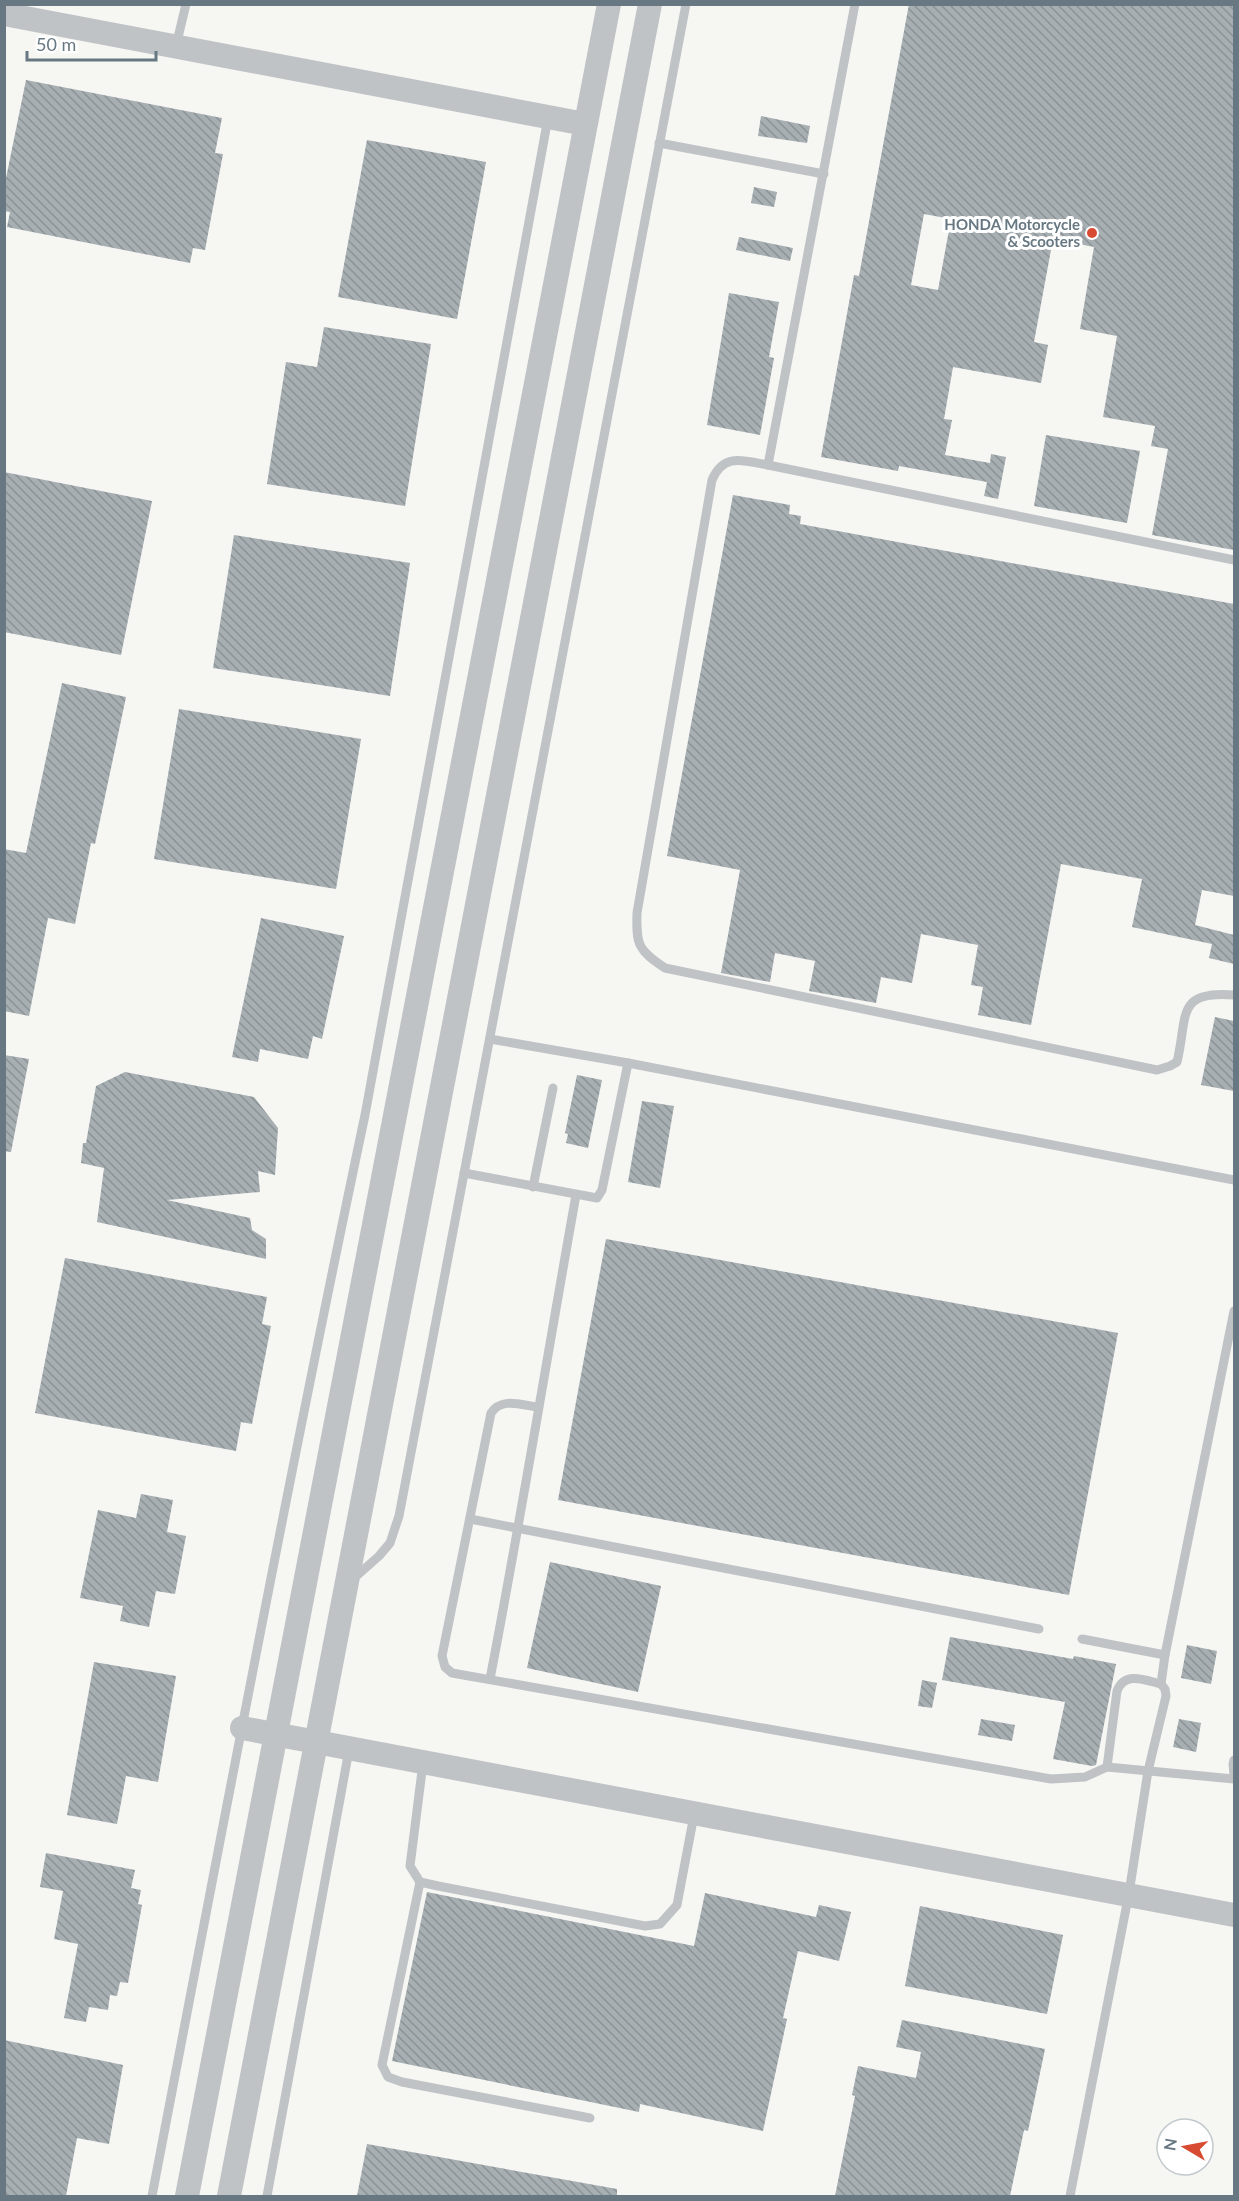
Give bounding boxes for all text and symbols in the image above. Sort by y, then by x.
scale bar [27,24,156,62]
text: 50 m [36,33,76,55]
place label: HONDA Motorcycle & Scooters [944,215,1080,250]
marker: HONDA Motorcycle & Scooters [1085,226,1099,240]
north arrow [1155,2117,1215,2177]
text: N [1159,2137,1180,2152]

